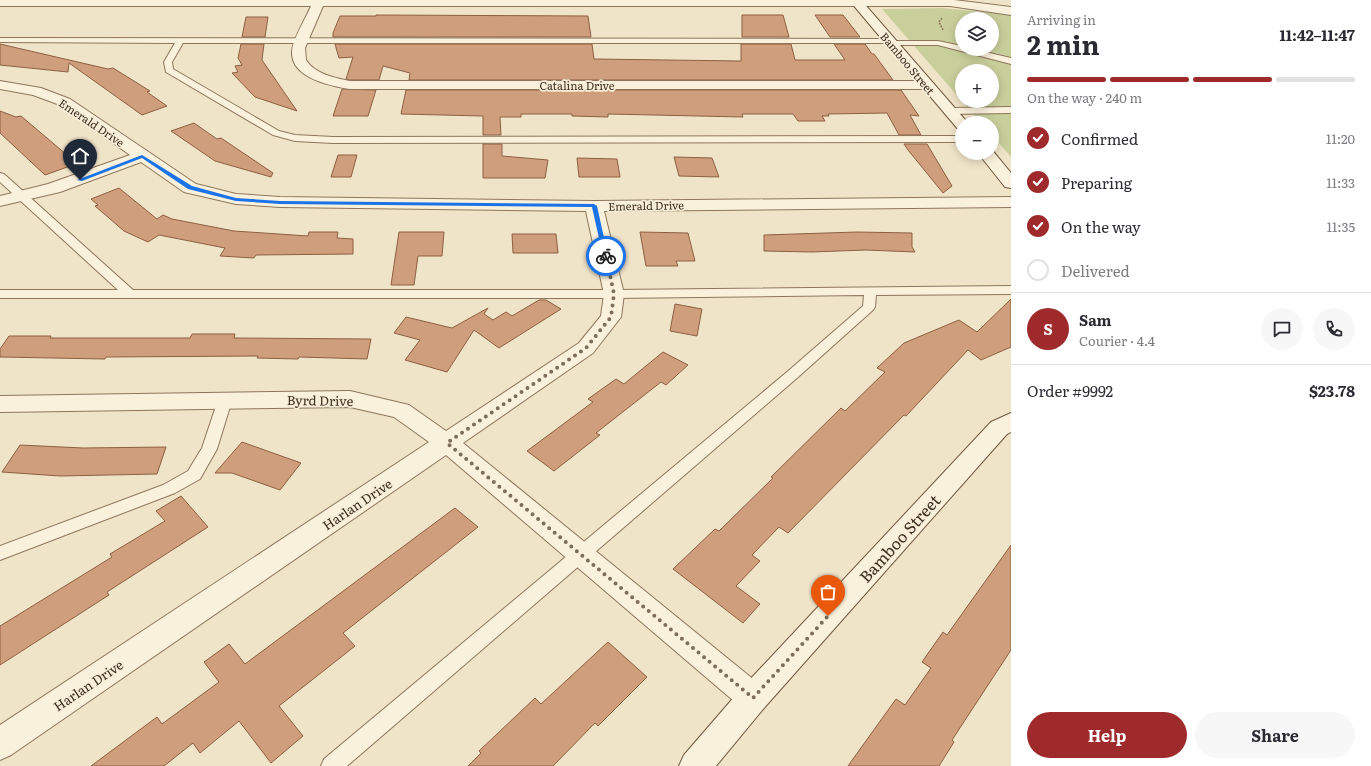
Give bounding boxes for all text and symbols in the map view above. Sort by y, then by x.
text: Arriving in [1027,10,1096,29]
map controls [955,12,999,160]
button: layers [955,12,999,56]
text: 11:42–11:47 [1280,23,1355,46]
text: 2 min [1027,24,1100,63]
street label: Bamboo Street [877,28,939,98]
button: + [955,64,999,108]
street label: Catalina Drive [539,77,615,93]
text: On the way · 240 m [1027,88,1142,107]
street label: Emerald Drive [56,94,128,150]
button: − [955,116,999,160]
icon: check [1027,127,1049,149]
text: Confirmed [1061,127,1138,150]
text: 11:20 [1326,129,1355,148]
pin [63,139,97,180]
icon: home [69,145,91,167]
icon: check [1027,171,1049,193]
text: Preparing [1061,171,1132,194]
text: 11:33 [1327,173,1355,192]
street label: Emerald Drive [608,196,684,214]
icon: check [1027,215,1049,237]
text: On the way [1061,215,1141,238]
text: 11:35 [1327,217,1355,236]
courier [586,236,626,276]
icon: bike [595,245,617,267]
text: Delivered [1061,259,1130,282]
text: Sam [1079,308,1112,331]
button: chat [1261,308,1303,350]
button: phone [1313,308,1355,350]
text: S [1043,317,1053,340]
text: Courier · 4.4 [1079,331,1155,350]
text: Order #9992 [1027,379,1113,402]
text: $23.78 [1309,379,1355,402]
street label: Byrd Drive [287,390,354,410]
street label: Harlan Drive [318,474,396,534]
street label: Bamboo Street [853,488,946,587]
pin [811,575,845,616]
icon: bag [817,581,839,603]
street label: Harlan Drive [49,655,127,715]
button: Help [1027,712,1187,758]
button: Share [1195,712,1355,758]

